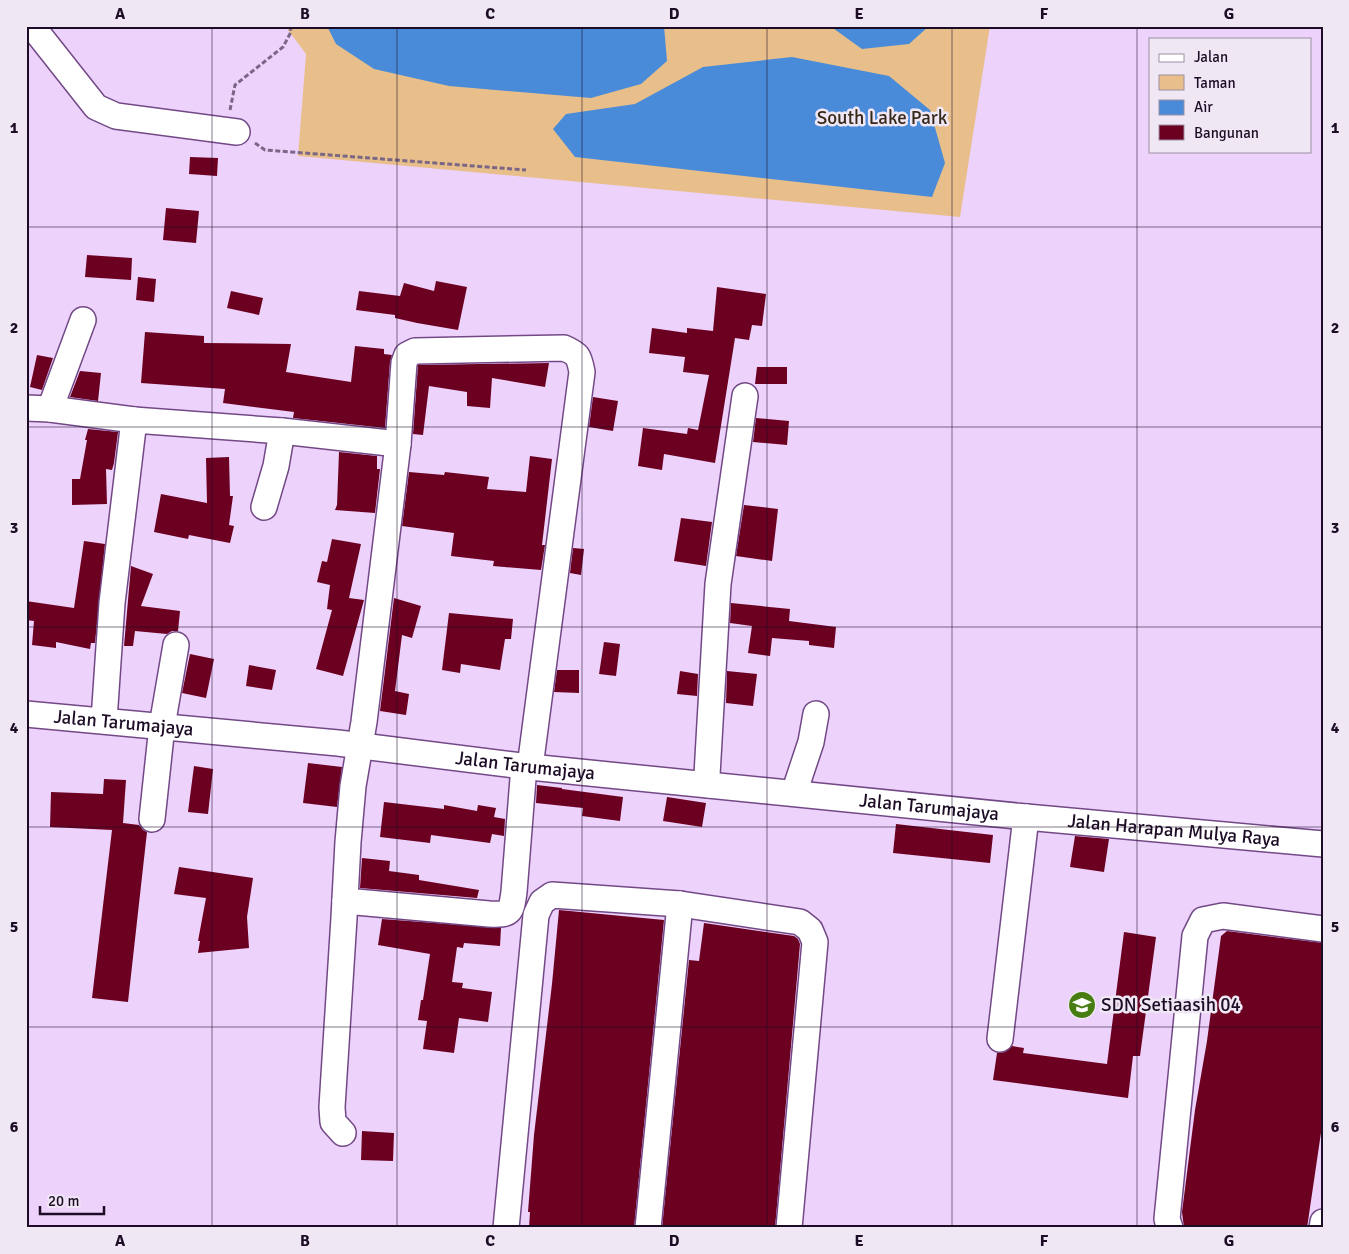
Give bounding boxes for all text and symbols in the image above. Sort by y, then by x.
text: A [115,4,126,24]
text: B [300,4,310,24]
text: C [485,4,495,24]
text: D [669,4,680,24]
text: E [854,4,864,24]
text: F [1040,4,1049,24]
text: G [1224,4,1234,24]
legend [1149,38,1312,152]
text: Jalan [1194,48,1228,66]
text: Taman [1194,74,1236,92]
text: Air [1194,98,1213,116]
park label: South Lake Park [817,106,948,130]
text: 1 [10,118,19,138]
text: 1 [1331,118,1340,138]
text: Bangunan [1194,124,1259,142]
text: 2 [10,318,18,338]
text: 2 [1331,318,1339,338]
text: 3 [10,518,18,538]
text: 3 [1331,518,1339,538]
street label: Jalan Tarumajaya [53,705,195,742]
text: 4 [10,718,19,738]
text: 4 [1331,718,1340,738]
street label: Jalan Tarumajaya [454,746,596,785]
street label: Jalan Tarumajaya [858,788,1000,826]
street label: Jalan Harapan Mulya Raya [1067,809,1281,852]
text: 5 [10,917,18,937]
text: 5 [1331,917,1339,937]
school or university icon: SDN Setiaasih 04 [1067,990,1097,1020]
place label: SDN Setiaasih 04 [1101,993,1241,1017]
text: 6 [10,1117,19,1137]
text: 6 [1331,1117,1340,1137]
scale bar [40,1184,104,1216]
text: 20 m [48,1192,79,1210]
text: A [115,1231,126,1251]
text: B [300,1231,310,1251]
text: C [485,1231,495,1251]
text: D [669,1231,680,1251]
text: E [854,1231,864,1251]
text: F [1040,1231,1049,1251]
text: G [1224,1231,1234,1251]

